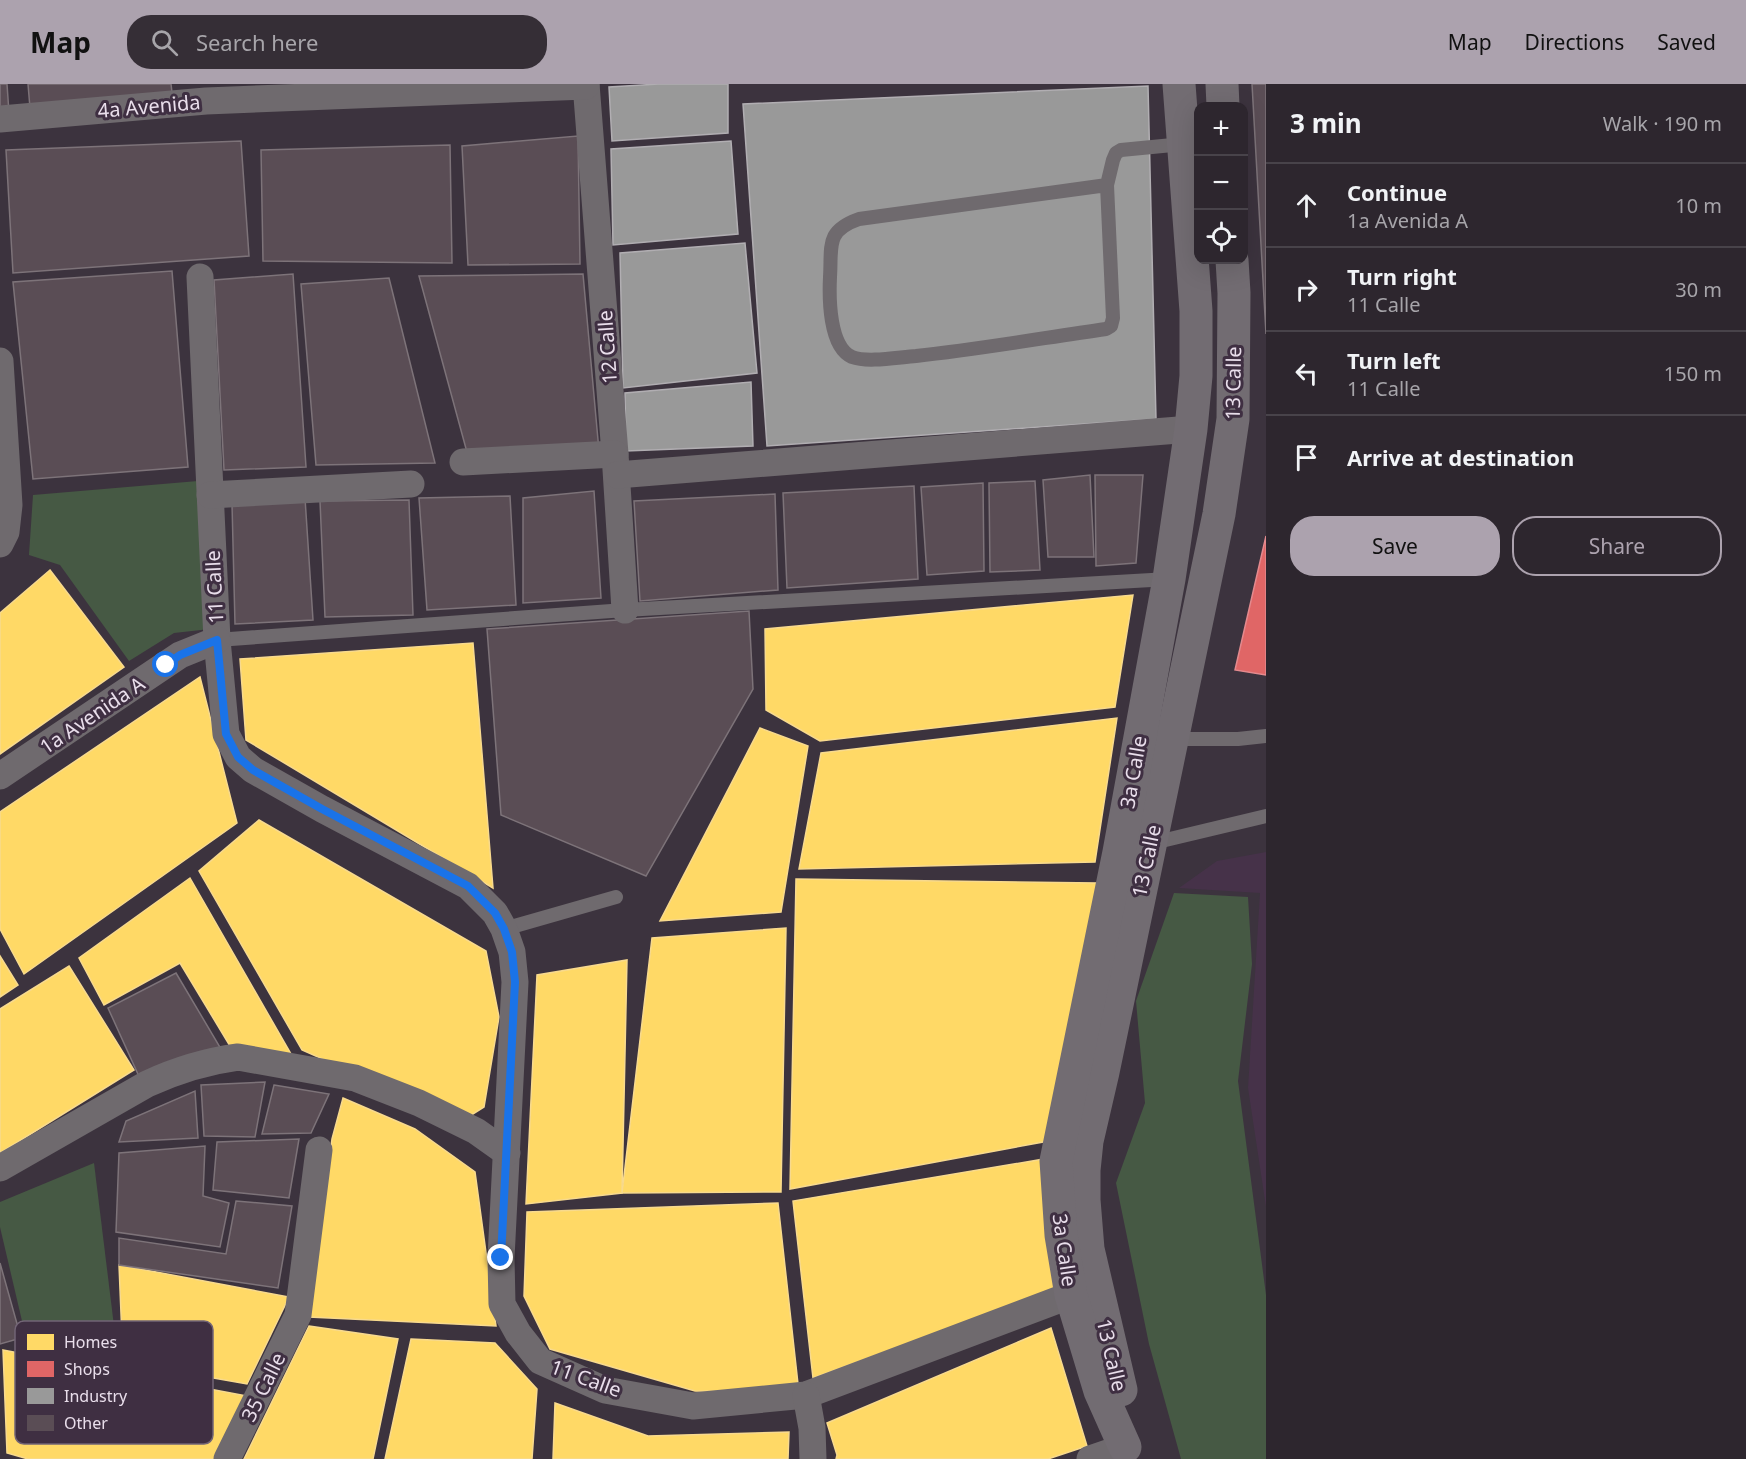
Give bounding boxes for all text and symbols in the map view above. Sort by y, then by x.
search box [127,15,547,69]
text: Map [30,23,91,61]
icon: search [148,26,181,59]
text: Search here [196,27,318,57]
text: Map [1448,28,1492,56]
text: Directions [1525,28,1624,56]
text: Saved [1657,28,1716,56]
street label: 4a Avenida [96,88,202,124]
map controls [1194,102,1248,264]
button: + [1194,102,1248,156]
text: 3 min [1290,105,1362,141]
text: Walk · 190 m [1603,110,1722,137]
button: − [1194,156,1248,210]
text: Continue [1347,177,1447,207]
icon: ahead [1290,189,1323,222]
text: 10 m [1675,192,1722,219]
text: 1a Avenida A [1347,207,1468,234]
button: locate [1194,210,1248,264]
text: Turn right [1347,261,1457,291]
icon: right [1290,273,1323,306]
text: 30 m [1675,276,1722,303]
text: 11 Calle [1347,291,1421,318]
street label: 12 Calle [591,309,623,385]
text: Turn left [1347,345,1441,375]
street label: 13 Calle [1219,346,1247,420]
icon: left [1290,357,1323,390]
text: 150 m [1664,360,1722,387]
text: 11 Calle [1347,375,1421,402]
icon: arrive [1290,441,1323,474]
text: Arrive at destination [1347,442,1574,472]
button: Save [1290,516,1500,576]
button: Share [1512,516,1722,576]
street label: 11 Calle [199,550,229,624]
route start [152,651,178,677]
street label: 1a Avenida A [34,670,150,760]
street label: 3a Calle [1113,734,1153,810]
street label: 13 Calle [1125,822,1167,900]
street label: 3a Calle [1047,1212,1083,1288]
route end [487,1244,513,1270]
street label: 13 Calle [1091,1316,1133,1394]
legend [15,1321,213,1444]
text: Homes [64,1331,117,1353]
street label: 35 Calle [235,1348,291,1426]
street label: 11 Calle [547,1353,625,1403]
text: Shops [64,1358,110,1380]
text: Industry [64,1385,128,1407]
text: Other [64,1412,108,1434]

